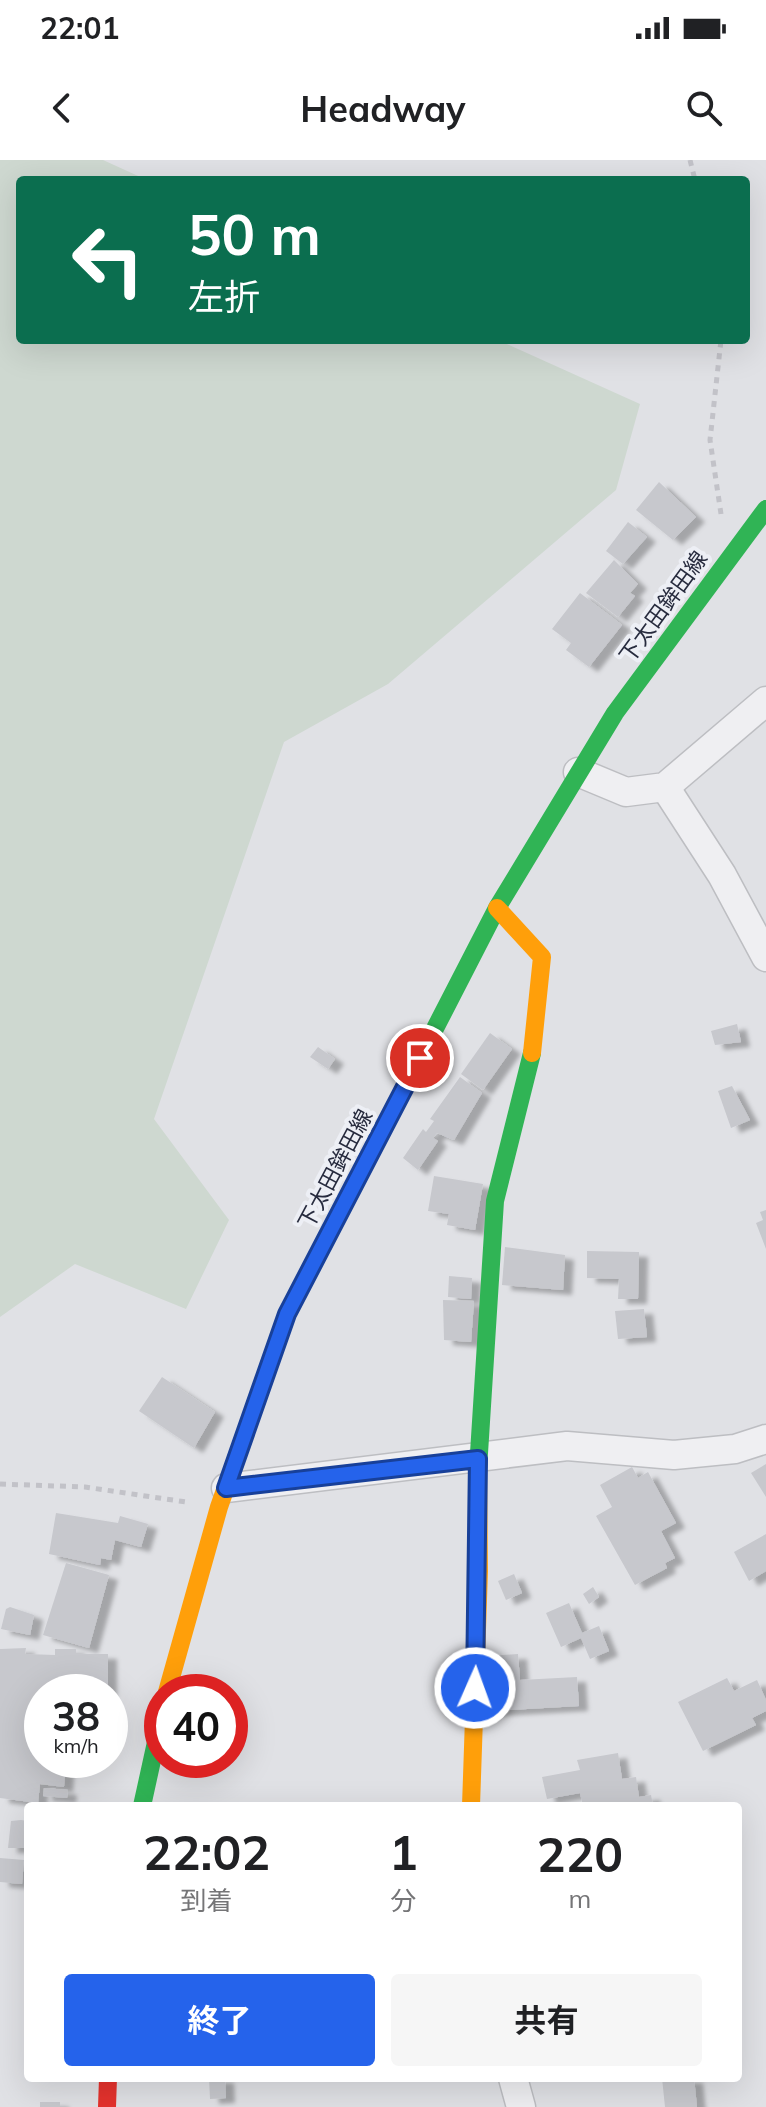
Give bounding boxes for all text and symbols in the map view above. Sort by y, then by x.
text: 22:01 [40,9,119,47]
icon: back [40,86,84,130]
text: Headway [300,86,466,131]
icon: search [682,86,726,130]
text: 50 m [188,199,321,269]
icon: left [56,208,160,312]
text: 左折 [188,274,260,319]
street label: 下太田鉾田線 [613,545,713,669]
pin [386,1024,454,1092]
icon: arrive [398,1036,442,1080]
street label: 下太田鉾田線 [292,1104,378,1234]
position arrow [433,1646,517,1730]
speed limit sign: 40 [144,1674,248,1778]
text: 38 [52,1691,100,1741]
text: km/h [53,1733,99,1758]
text: 22:02 [143,1822,270,1882]
text: 1 [389,1822,418,1882]
text: 220 [537,1824,623,1884]
text: m [568,1882,591,1915]
text: 到着 [180,1884,232,1917]
text: 分 [390,1884,416,1917]
button: 終了 [64,1974,375,2066]
button: 共有 [391,1974,702,2066]

